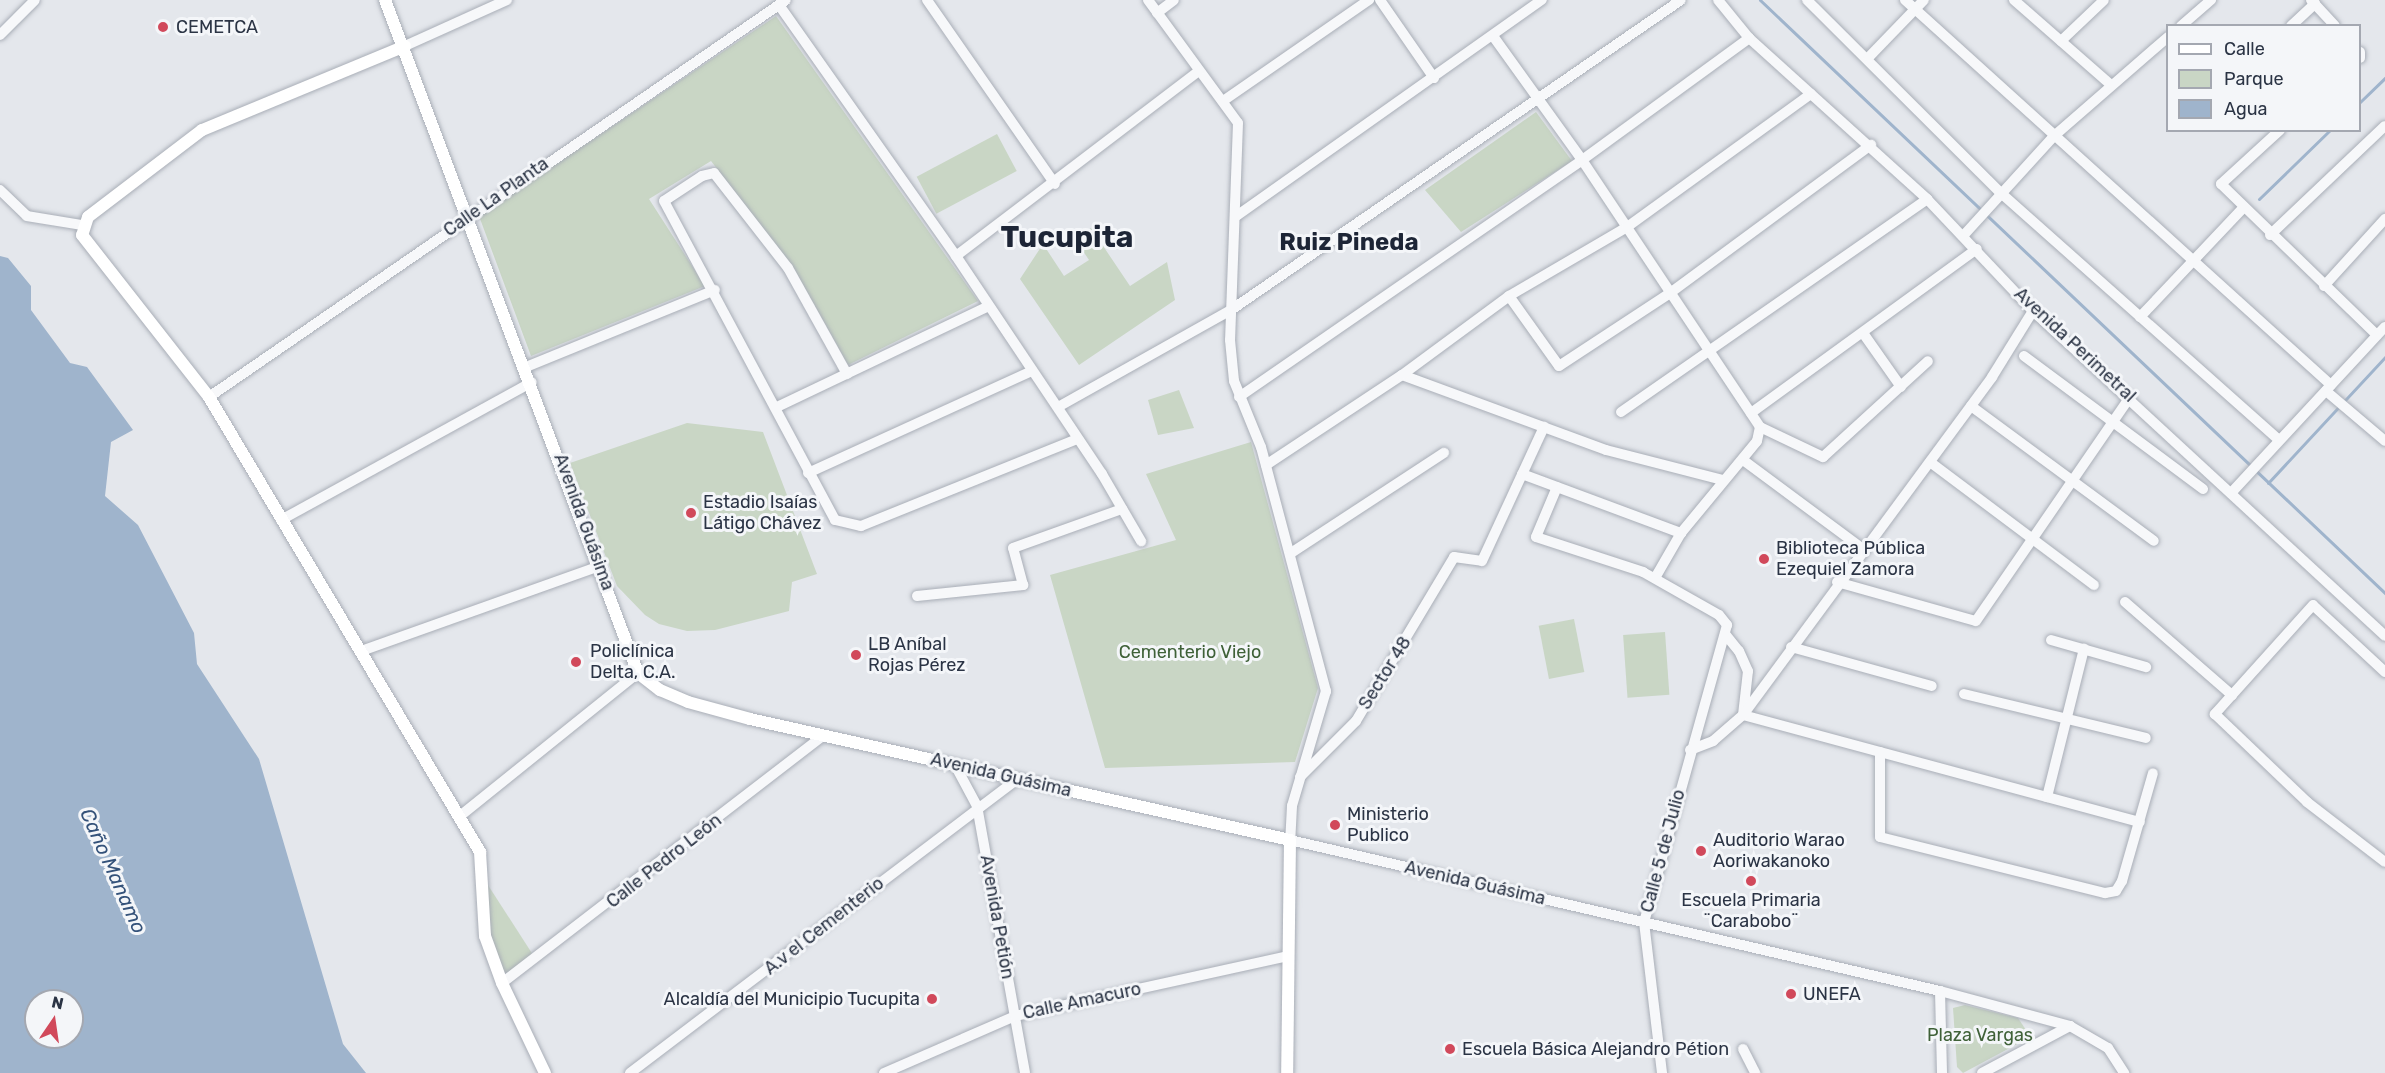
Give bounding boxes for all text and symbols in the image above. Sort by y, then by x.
place label: CEMETCA [176,16,258,38]
marker: CEMETCA [154,18,172,36]
legend [2166,24,2361,132]
text: Calle [2224,38,2265,60]
text: Parque [2224,68,2284,90]
text: Agua [2224,98,2267,120]
street label: Calle La Planta [439,153,553,241]
district label: Tucupita [1001,219,1133,255]
district label: Ruiz Pineda [1279,229,1419,257]
street label: Avenida Perimetral [2010,283,2140,407]
street label: Avenida Guásima [549,451,619,593]
place label: Estadio Isaías Látigo Chávez [703,492,821,534]
marker: Estadio Isaías Látigo Chávez [684,506,698,520]
place label: Biblioteca Pública Ezequiel Zamora [1776,538,1925,580]
marker: Biblioteca Pública Ezequiel Zamora [1757,552,1771,566]
street label: Sector 48 [1354,632,1416,714]
place label: LB Aníbal Rojas Pérez [868,634,966,676]
place label: Policlínica Delta, C.A. [590,641,676,684]
park label: Cementerio Viejo [1118,641,1262,663]
marker: LB Aníbal Rojas Pérez [849,648,863,662]
marker: Policlínica Delta, C.A. [567,653,585,671]
street label: Avenida Guásima [928,748,1074,802]
street label: Calle 5 de Julio [1636,787,1690,915]
place label: Ministerio Publico [1347,804,1429,846]
water label: Caño Manamo [75,805,151,937]
street label: Calle Pedro León [602,809,726,913]
marker: Ministerio Publico [1328,818,1342,832]
place label: Auditorio Warao Aoriwakanoko [1713,830,1845,872]
marker: Auditorio Warao Aoriwakanoko [1694,844,1708,858]
street label: Avenida Petión [975,853,1019,981]
street label: Avenida Guásima [1402,856,1548,910]
street label: A.v el Cementerio [760,872,888,980]
marker: Escuela Primaria ¨Carabobo¨ [1744,874,1758,888]
place label: Escuela Primaria ¨Carabobo¨ [1681,890,1821,932]
street label: Calle Amacuro [1021,978,1143,1024]
place label: UNEFA [1803,983,1861,1005]
marker: UNEFA [1784,987,1798,1001]
place label: Alcaldía del Municipio Tucupita [663,988,920,1010]
north arrow [24,989,84,1049]
text: N [50,992,65,1013]
marker: Alcaldía del Municipio Tucupita [925,992,939,1006]
park label: Plaza Vargas [1927,1024,2033,1046]
place label: Escuela Básica Alejandro Pétion [1462,1038,1730,1060]
marker: Escuela Básica Alejandro Pétion [1443,1042,1457,1056]

